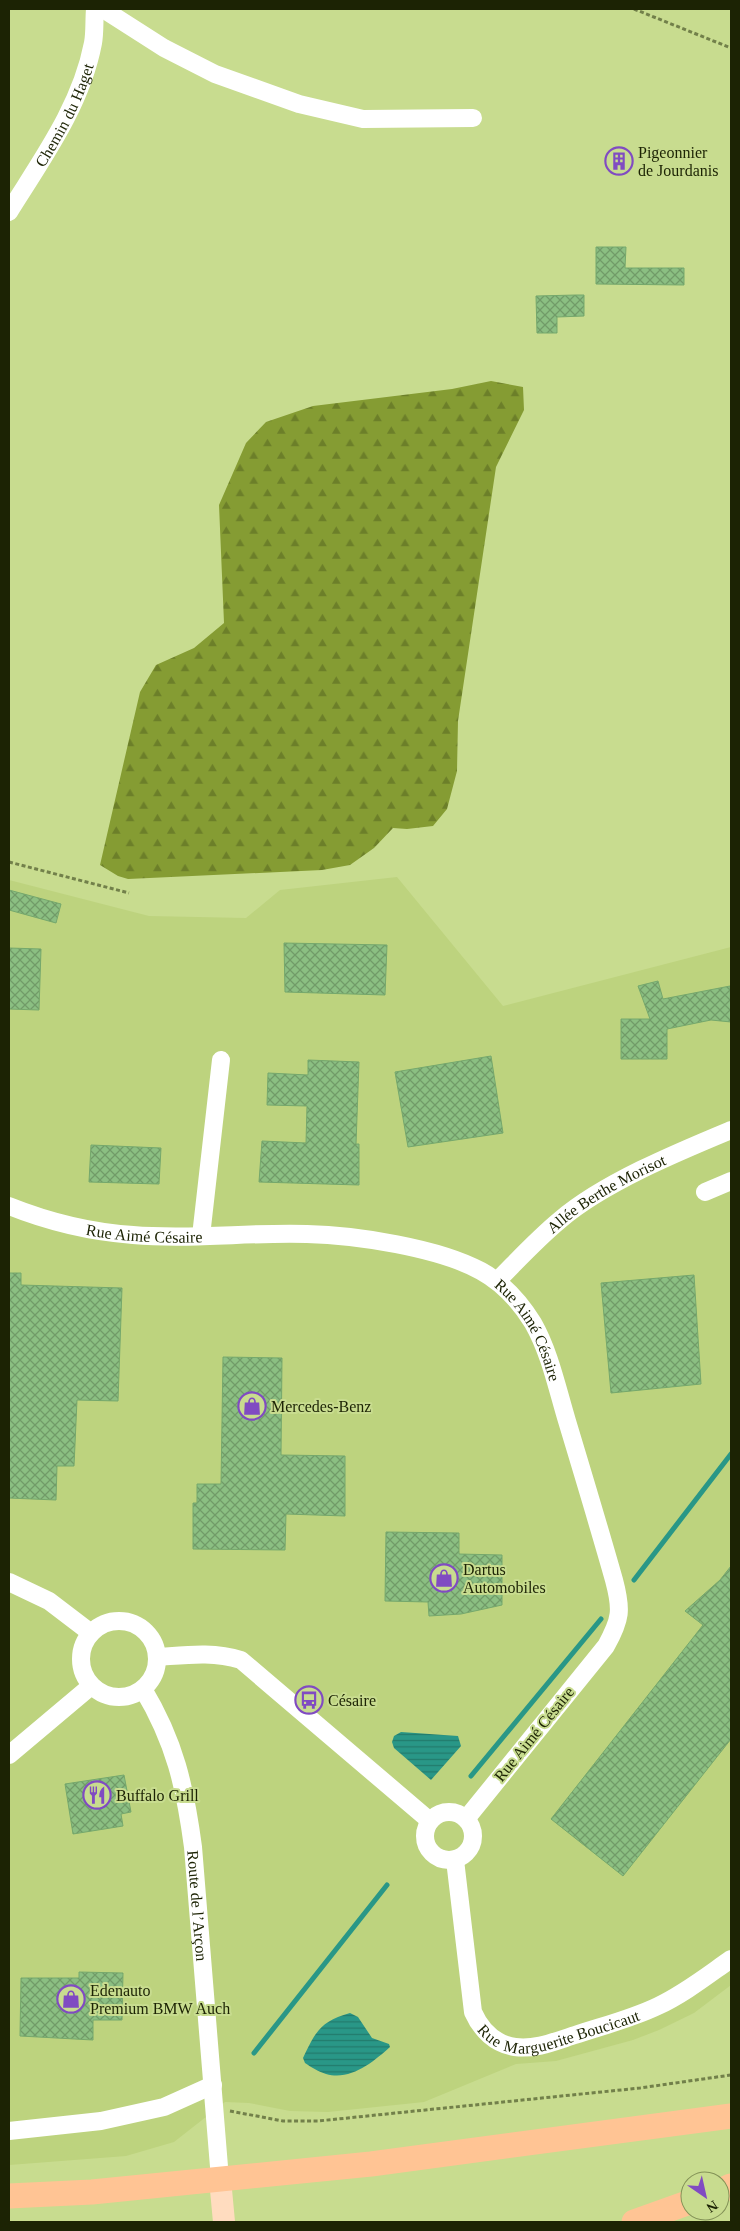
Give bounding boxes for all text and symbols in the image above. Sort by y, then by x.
street label: Chemin du Haget [32,61,96,170]
place label: Pigeonnier de Jourdanis [638,144,718,179]
building icon: Pigeonnier de Jourdanis [604,146,634,176]
street label: Allée Berthe Morisot [543,1151,669,1236]
street label: Rue Aimé Césaire [85,1220,203,1245]
street label: Rue Aimé Césaire [492,1275,564,1383]
shop icon: Mercedes-Benz [237,1391,267,1421]
place label: Mercedes-Benz [271,1398,371,1415]
place label: Dartus Automobiles [463,1561,546,1596]
shop icon: Dartus Automobiles [429,1563,459,1593]
street label: Rue Aimé Césaire [491,1683,577,1785]
bus stop icon: Césaire [294,1685,324,1715]
place label: Césaire [328,1692,376,1709]
restaurant icon: Buffalo Grill [82,1780,112,1810]
place label: Buffalo Grill [116,1787,199,1804]
street label: Route de l’Arçon [185,1850,211,1962]
place label: Edenauto Premium BMW Auch [90,1982,230,2017]
shop icon: Edenauto Premium BMW Auch [56,1984,86,2014]
street label: Rue Marguerite Boucicaut [476,2002,646,2028]
text: Rue Marguerite Boucicaut [475,2006,642,2057]
north arrow [680,2171,730,2221]
text: N [704,2197,720,2215]

